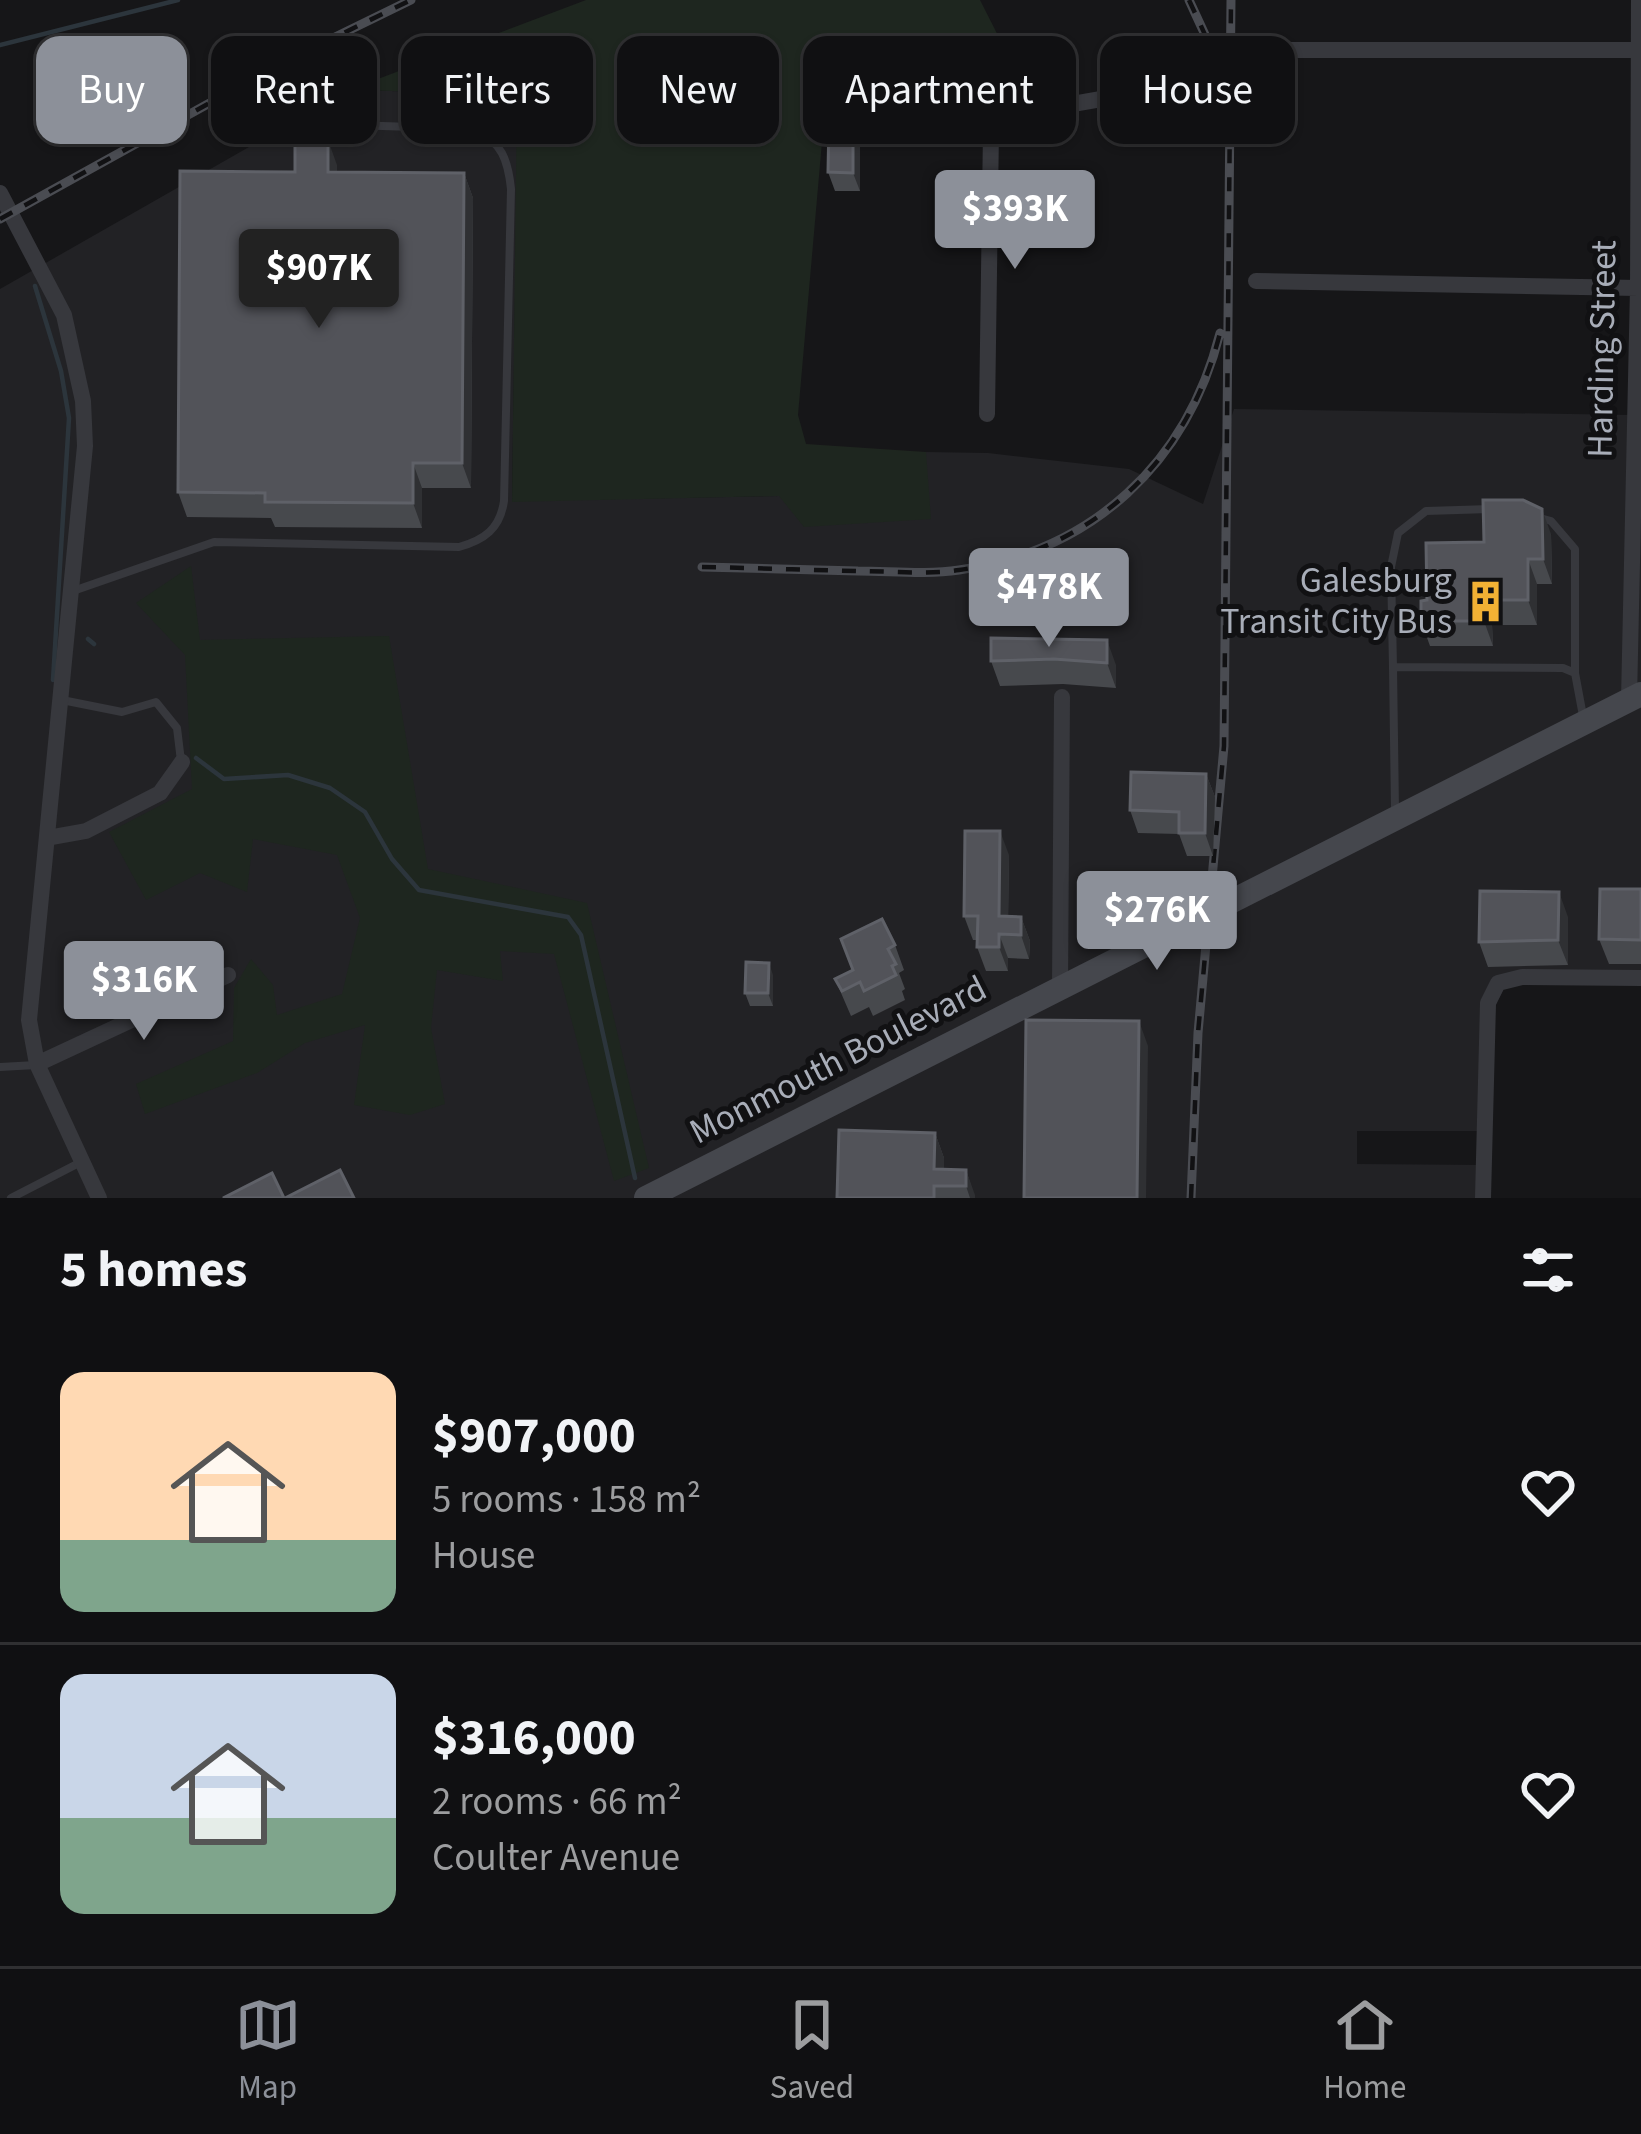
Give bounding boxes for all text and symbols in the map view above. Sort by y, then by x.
chip: Buy [36,36,187,144]
chip: Rent [211,36,377,144]
chip: Filters [401,36,593,144]
chip: New [617,36,779,144]
chip: Apartment [803,36,1076,144]
chip: House [1100,36,1295,144]
pin: $393K [931,170,1099,272]
text: $393K [962,181,1068,237]
pin: $907K [235,229,403,331]
text: $907K [266,240,372,296]
street label: Harding Street [1575,240,1629,458]
pin: $478K [965,548,1133,650]
place label: Galesburg Transit City Bus [1220,555,1452,647]
text: $478K [996,559,1102,615]
building icon: Galesburg Transit City Bus [1463,578,1509,624]
pin: $276K [1073,871,1241,973]
text: $276K [1104,882,1210,938]
pin: $316K [60,941,228,1043]
text: $316K [91,952,197,1008]
street label: Monmouth Boulevard [681,963,995,1157]
text: 5 homes [60,1234,247,1306]
icon: filters [1515,1237,1581,1303]
text: $907,000 [432,1400,636,1472]
icon: home [156,1420,300,1564]
icon: heart [1515,1459,1581,1525]
text: 5 rooms · 158 m² [432,1472,701,1528]
text: House [432,1528,535,1584]
text: $316,000 [432,1702,636,1774]
icon: home [156,1722,300,1866]
icon: heart [1515,1761,1581,1827]
text: 2 rooms · 66 m² [432,1774,682,1830]
text: Coulter Avenue [432,1830,680,1886]
tab: Map [235,1992,301,2111]
tab: Saved [770,1992,854,2111]
tab: Home [1323,1992,1406,2111]

